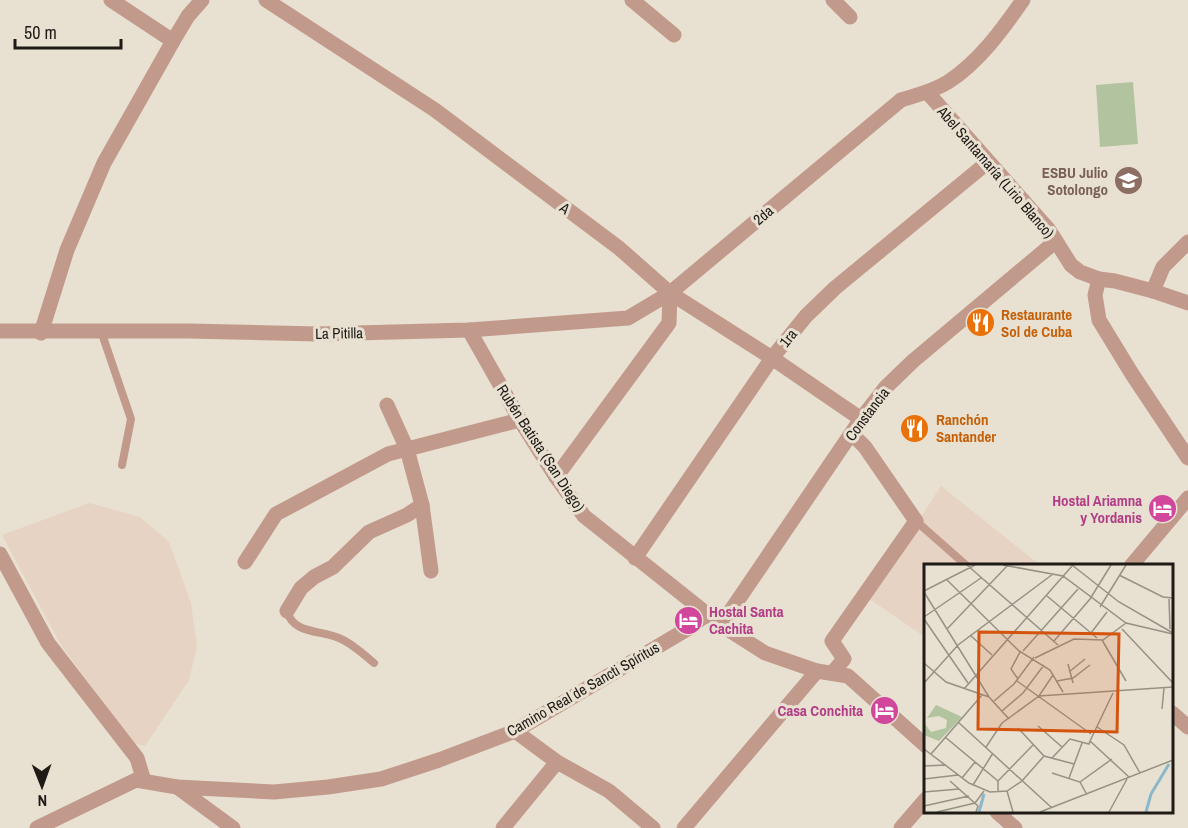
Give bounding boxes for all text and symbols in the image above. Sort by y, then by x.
scale bar [15,12,122,50]
text: 50 m [24,20,57,45]
street label: Abel Santamaría (Lirio Blanco) [932,101,1059,243]
place label: ESBU Julio Sotolongo [1042,162,1108,200]
school or university icon: ESBU Julio Sotolongo [1113,165,1145,197]
street label: A [555,197,575,219]
street label: 2da [748,200,778,230]
place label: Restaurante Sol de Cuba [1001,304,1072,342]
restaurant icon: Restaurante Sol de Cuba [964,307,996,339]
street label: La Pitilla [315,322,363,344]
street label: 1ra [774,324,802,352]
street label: Rubén Batista (San Diego) [492,380,590,516]
street label: Constancia [840,383,894,445]
place label: Ranchón Santander [936,409,996,447]
restaurant icon: Ranchón Santander [899,412,931,444]
place label: Hostal Ariamna y Yordanis [1052,490,1142,528]
hotel icon: Hostal Ariamna y Yordanis [1147,493,1179,525]
inset map [924,564,1173,813]
place label: Hostal Santa Cachita [709,601,784,639]
hotel icon: Hostal Santa Cachita [672,604,704,636]
street label: Camino Real de Sancti Spíritus [503,637,663,741]
hotel icon: Casa Conchita [868,694,900,726]
place label: Casa Conchita [778,700,863,721]
north arrow [12,756,72,816]
text: N [37,790,47,812]

